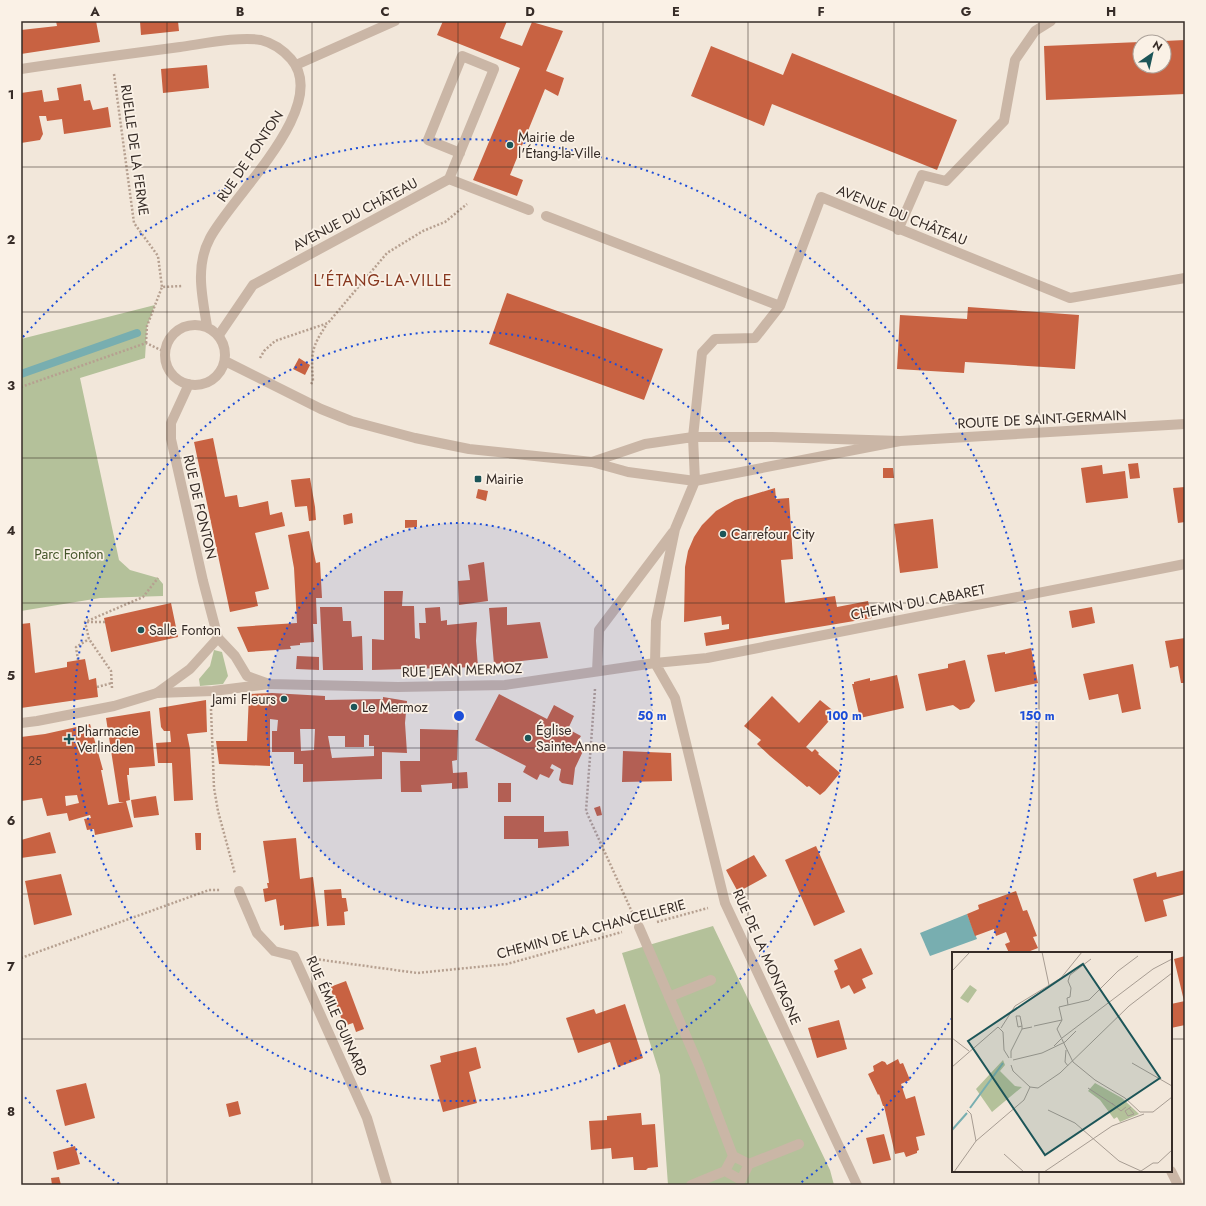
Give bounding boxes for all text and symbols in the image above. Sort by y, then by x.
text: A [89,2,100,21]
text: B [236,2,245,21]
text: C [380,2,390,21]
text: D [525,2,535,21]
text: E [672,2,680,21]
text: F [817,2,825,21]
text: G [961,2,972,21]
text: H [1106,2,1116,21]
north arrow [1132,34,1172,74]
text: N [1149,37,1166,55]
street label: RUELLE DE LA FERME [116,83,154,217]
text: 1 [8,85,14,104]
street label: RUE DE FONTON [212,106,288,206]
place label: Mairie de l'Étang-la-Ville [518,127,601,163]
marker: Mairie de l'Étang-la-Ville [505,140,515,150]
street label: AVENUE DU CHÂTEAU [289,173,421,255]
street label: AVENUE DU CHÂTEAU [834,180,970,250]
text: 2 [7,230,15,249]
district label: L'ÉTANG-LA-VILLE [314,269,452,292]
text: 3 [7,376,15,395]
street label: ROUTE DE SAINT-GERMAIN [957,405,1127,433]
street label: RUE DE FONTON [178,453,222,561]
place label: Mairie [486,469,523,489]
marker: Mairie [473,474,483,484]
text: 4 [6,521,16,540]
place label: Carrefour City [731,524,816,544]
marker: Carrefour City [718,529,728,539]
park label: Parc Fonton [34,544,104,564]
street label: CHEMIN DU CABARET [849,579,988,625]
place label: Salle Fonton [149,620,221,640]
marker: Salle Fonton [136,625,146,635]
street label: RUE JEAN MERMOZ [402,658,523,682]
text: 5 [7,666,15,685]
place label: Jami Fleurs [210,689,276,709]
marker: Jami Fleurs [279,694,289,704]
place label: Le Mermoz [362,697,428,717]
marker: Le Mermoz [349,702,359,712]
text: 50 m [637,707,667,725]
text: 100 m [826,707,862,725]
text: 150 m [1019,707,1055,725]
centre of rings [452,709,466,723]
place label: Église Sainte-Anne [536,720,606,756]
place label: Pharmacie Verlinden [77,721,139,757]
marker: Église Sainte-Anne [523,733,533,743]
marker: Pharmacie Verlinden [64,734,74,744]
house number: 25 [28,752,42,770]
text: 6 [7,811,16,830]
street label: RUE DE LA MONTAGNE [728,886,806,1028]
street label: CHEMIN DE LA CHANCELLERIE [494,894,688,964]
inset map [952,952,1172,1172]
street label: RUE ÉMILE GUINARD [301,953,373,1079]
text: 7 [7,957,15,976]
text: 8 [7,1102,15,1121]

